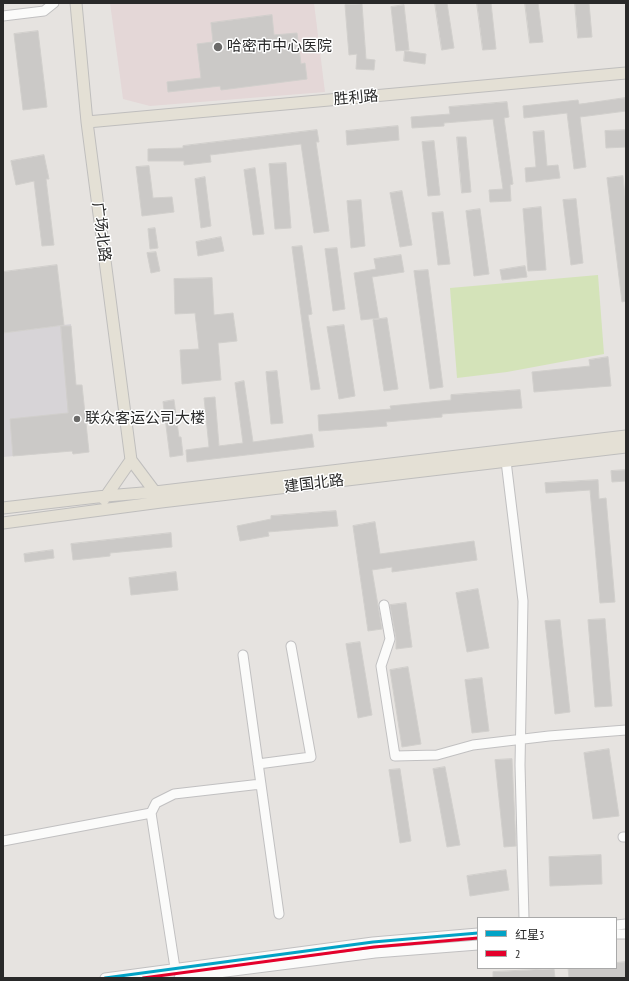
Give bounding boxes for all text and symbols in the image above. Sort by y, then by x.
place label: 哈密市中心医院 [227,38,332,56]
marker: 哈密市中心医院 [212,41,224,53]
street label: 胜利路 [333,87,379,109]
street label: 广场北路 [88,201,114,263]
place label: 联众客运公司大楼 [85,410,205,428]
marker: 联众客运公司大楼 [72,414,82,424]
street label: 建国北路 [283,471,345,497]
legend [477,917,617,969]
text: 红星3 [515,927,544,942]
text: 2 [515,946,520,961]

